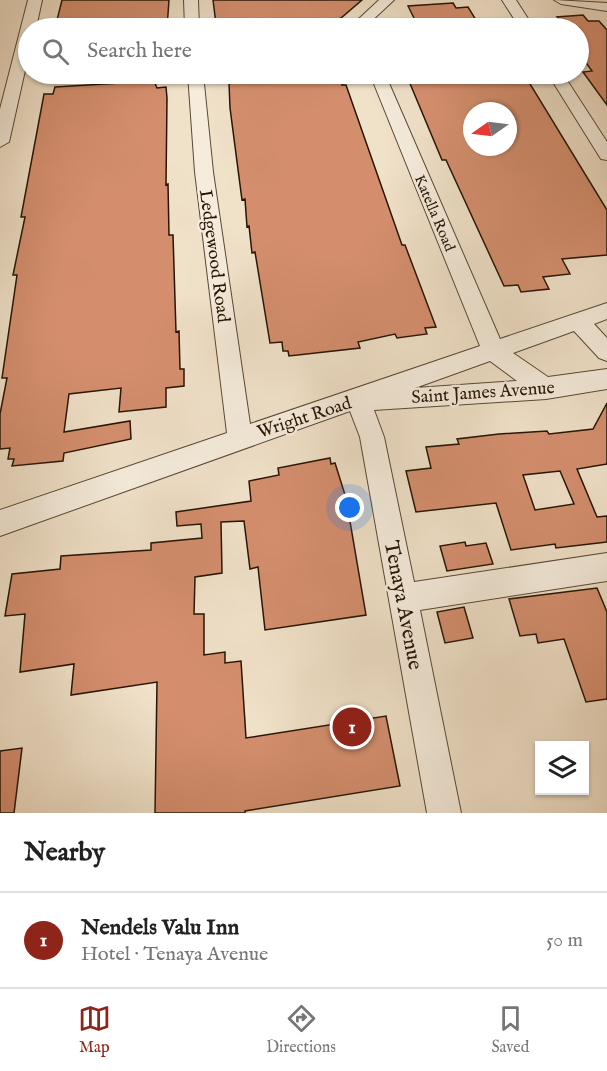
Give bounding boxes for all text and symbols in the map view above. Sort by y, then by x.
search box [18,18,589,84]
icon: search [39,35,72,68]
text: Search here [87,37,192,65]
north arrow [463,102,517,156]
street label: Katella Road [410,172,460,255]
street label: Ledgewood Road [193,188,234,325]
street label: Saint James Avenue [411,377,555,410]
street label: Wright Road [254,392,355,444]
your location [335,493,364,522]
street label: Tenaya Avenue [377,538,428,673]
pin: 1 [332,704,372,750]
map controls [535,741,589,795]
button: layers [535,741,589,795]
text: Nearby [24,836,105,869]
text: Nendels Valu Inn [81,914,239,942]
text: 1 [40,928,47,953]
text: 50 m [546,928,583,953]
text: Hotel · Tenaya Avenue [81,942,268,967]
tab: Map [78,1002,111,1058]
tab: Directions [266,1002,336,1058]
tab: Saved [491,1002,529,1058]

